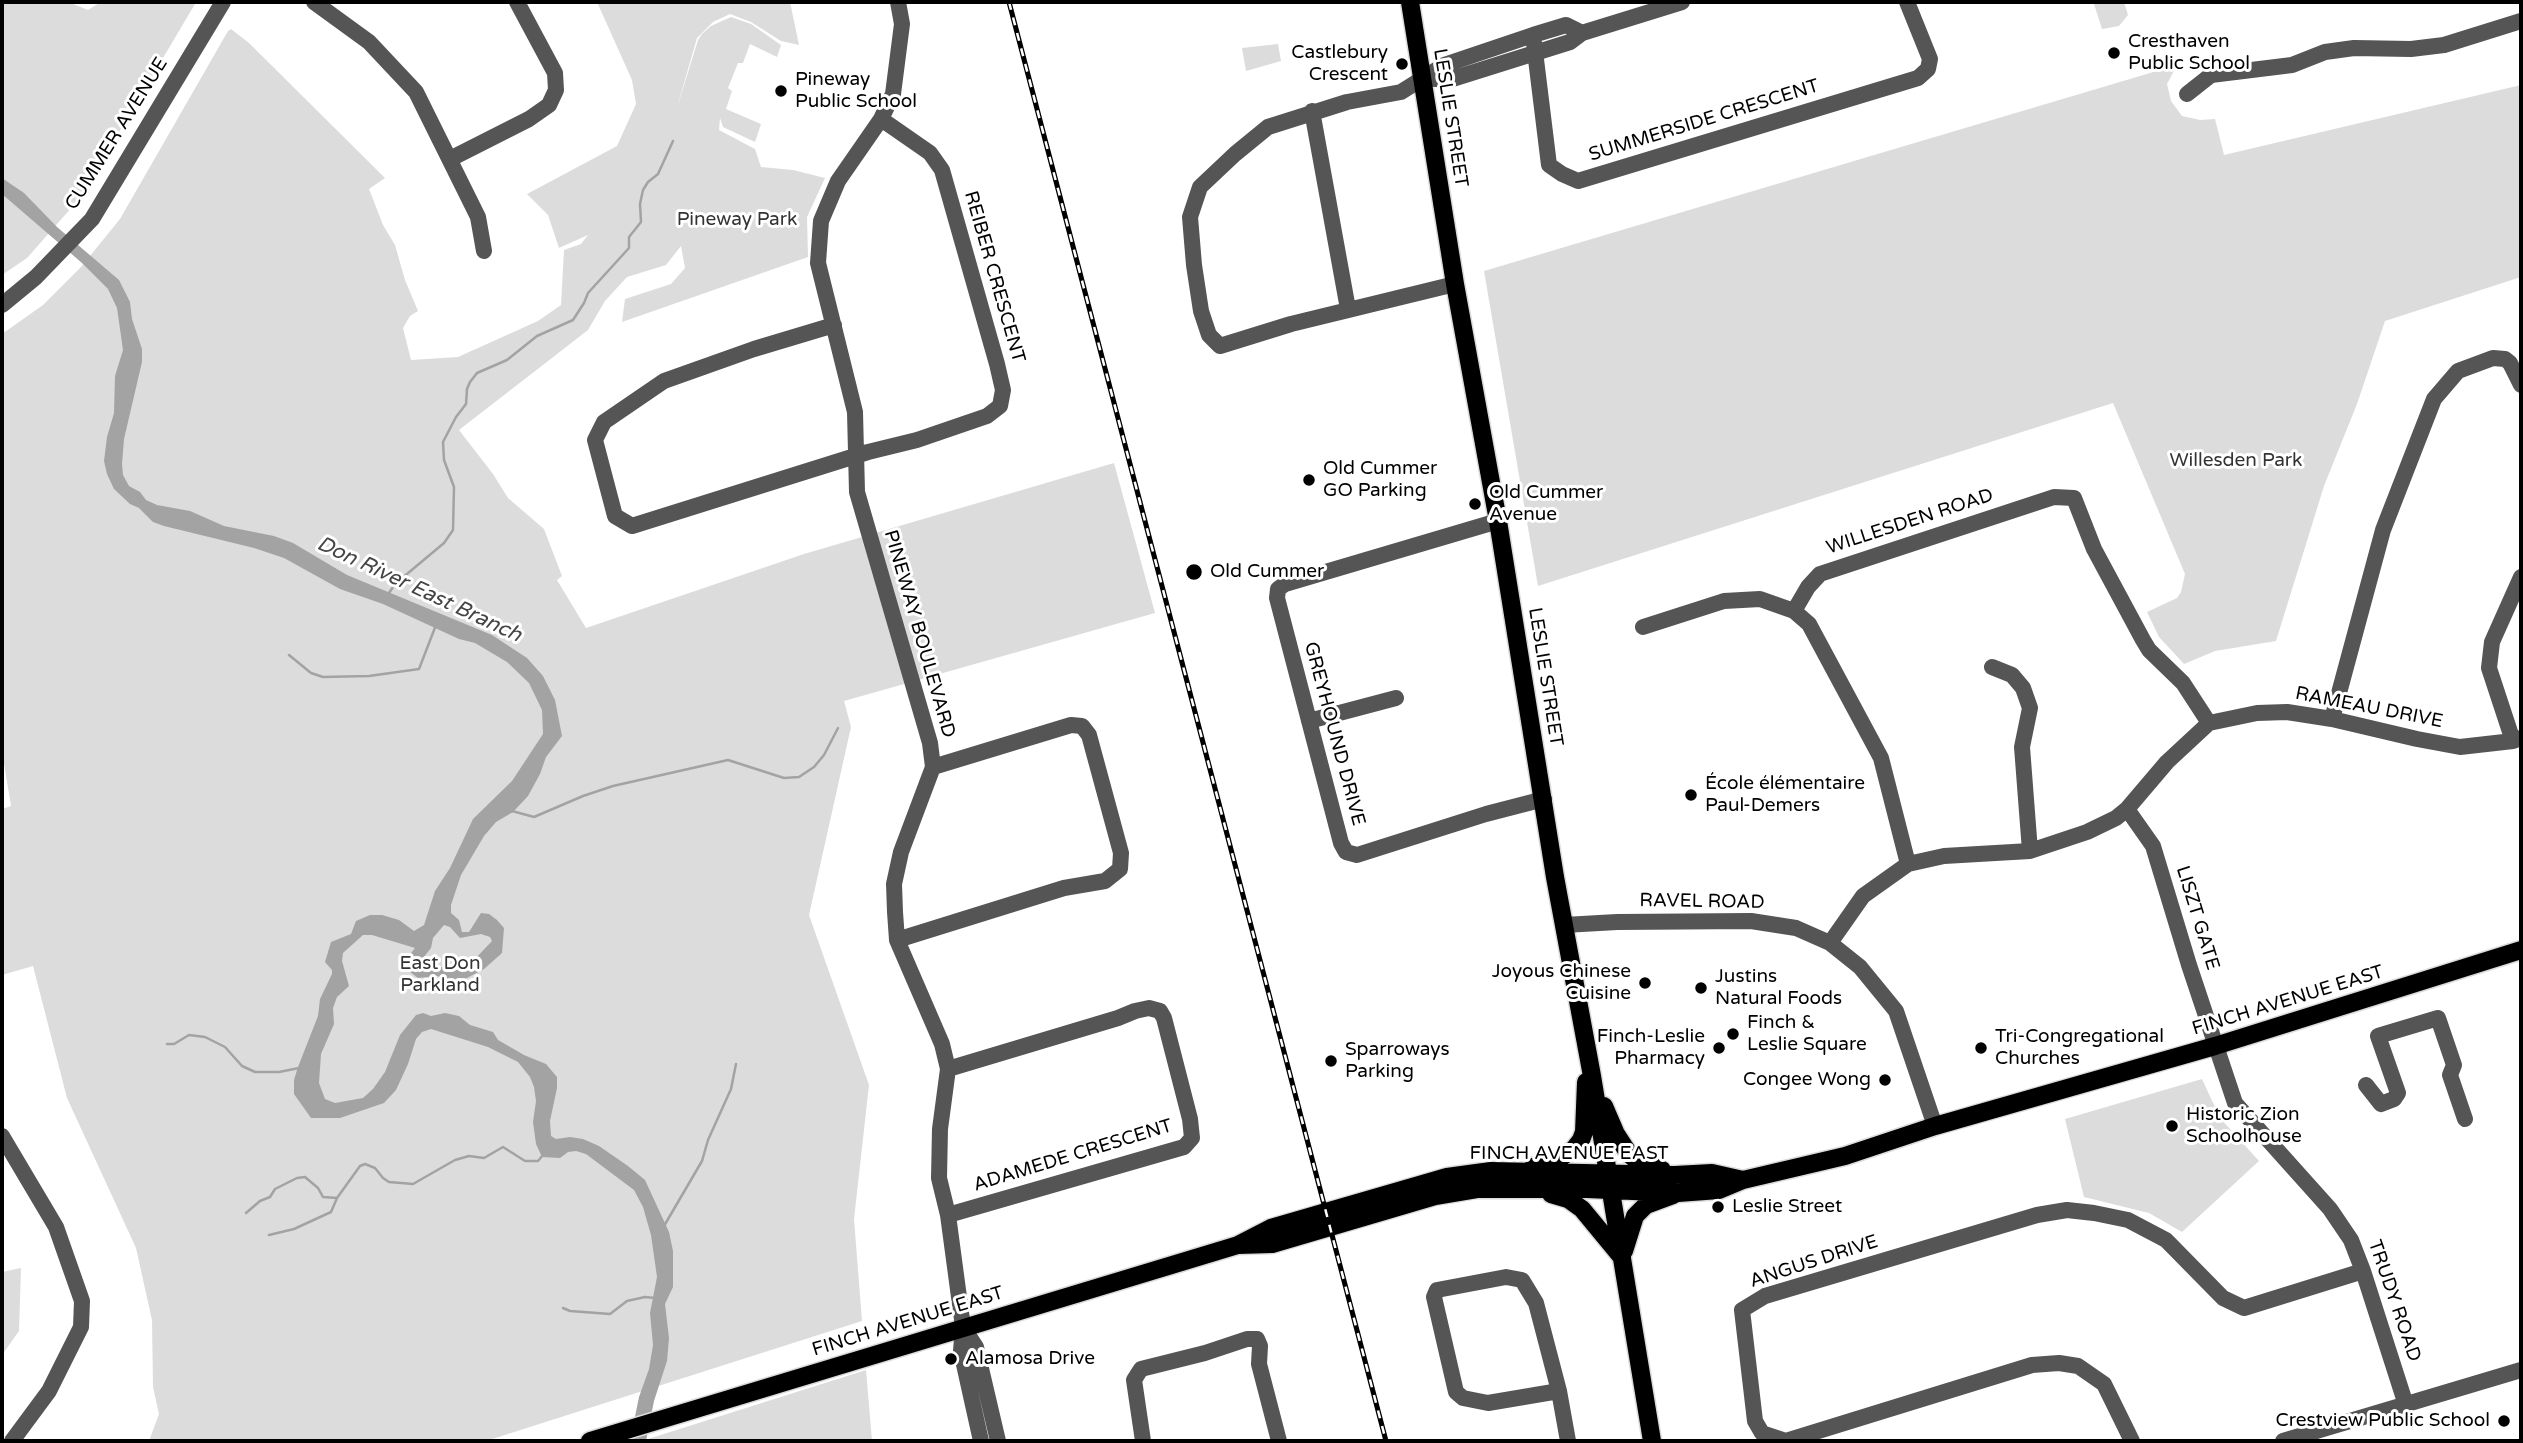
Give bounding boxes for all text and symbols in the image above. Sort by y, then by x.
place label: Cresthaven Public School [2128,31,2250,75]
place label: Castlebury Crescent [1291,42,1388,86]
marker: Cresthaven Public School [2106,45,2122,61]
street label: LESLIE STREET [1428,47,1472,189]
street label: CUMMER AVENUE [61,54,173,214]
marker: Castlebury Crescent [1394,56,1410,72]
place label: Pineway Public School [795,69,917,113]
street label: SUMMERSIDE CRESCENT [1586,75,1822,167]
marker: Pineway Public School [773,83,789,99]
street label: REIBER CRESCENT [959,189,1029,365]
park label: Pineway Park [677,209,797,231]
park label: Willesden Park [2170,450,2302,472]
place label: Old Cummer GO Parking [1323,458,1437,502]
marker: Old Cummer GO Parking [1301,472,1317,488]
place label: Old Cummer Avenue [1489,482,1603,526]
street label: WILLESDEN ROAD [1824,484,1996,560]
marker: Old Cummer Avenue [1467,496,1483,512]
street label: PINEWAY BOULEVARD [878,527,960,741]
water label: Don River East Branch [313,532,525,648]
place label: Old Cummer [1210,561,1324,583]
marker: Old Cummer [1184,562,1204,582]
street label: LESLIE STREET [1523,606,1567,748]
street label: GREYHOUND DRIVE [1298,640,1370,828]
street label: RAMEAU DRIVE [2293,683,2445,733]
place label: École élémentaire Paul-Demers [1705,773,1865,817]
marker: École élémentaire Paul-Demers [1683,787,1699,803]
street label: LISZT GATE [2170,863,2224,973]
street label: RAVEL ROAD [1639,890,1765,914]
park label: East Don Parkland [400,953,480,997]
place label: Joyous Chinese Cuisine [1492,961,1631,1005]
street label: FINCH AVENUE EAST [2190,961,2386,1041]
place label: Justins Natural Foods [1715,966,1842,1010]
marker: Joyous Chinese Cuisine [1637,975,1653,991]
marker: Justins Natural Foods [1693,980,1709,996]
place label: Finch & Leslie Square [1747,1012,1867,1056]
place label: Finch-Leslie Pharmacy [1597,1026,1705,1070]
marker: Finch & Leslie Square [1725,1026,1741,1042]
place label: Tri-Congregational Churches [1995,1026,2164,1070]
place label: Sparroways Parking [1345,1039,1450,1083]
marker: Finch-Leslie Pharmacy [1711,1040,1727,1056]
marker: Tri-Congregational Churches [1973,1040,1989,1056]
marker: Sparroways Parking [1323,1053,1339,1069]
place label: Congee Wong [1743,1069,1871,1091]
marker: Congee Wong [1877,1072,1893,1088]
place label: Historic Zion Schoolhouse [2186,1104,2302,1148]
street label: ADAMEDE CRESCENT [971,1115,1175,1197]
marker: Historic Zion Schoolhouse [2164,1118,2180,1134]
street label: FINCH AVENUE EAST [1470,1143,1668,1165]
place label: Leslie Street [1732,1196,1842,1218]
marker: Leslie Street [1710,1199,1726,1215]
street label: ANGUS DRIVE [1747,1231,1881,1293]
street label: TRUDY ROAD [2362,1237,2426,1365]
street label: FINCH AVENUE EAST [810,1282,1006,1362]
place label: Alamosa Drive [965,1348,1095,1370]
marker: Alamosa Drive [943,1351,959,1367]
place label: Crestview Public School [2276,1410,2490,1432]
marker: Crestview Public School [2496,1413,2512,1429]

